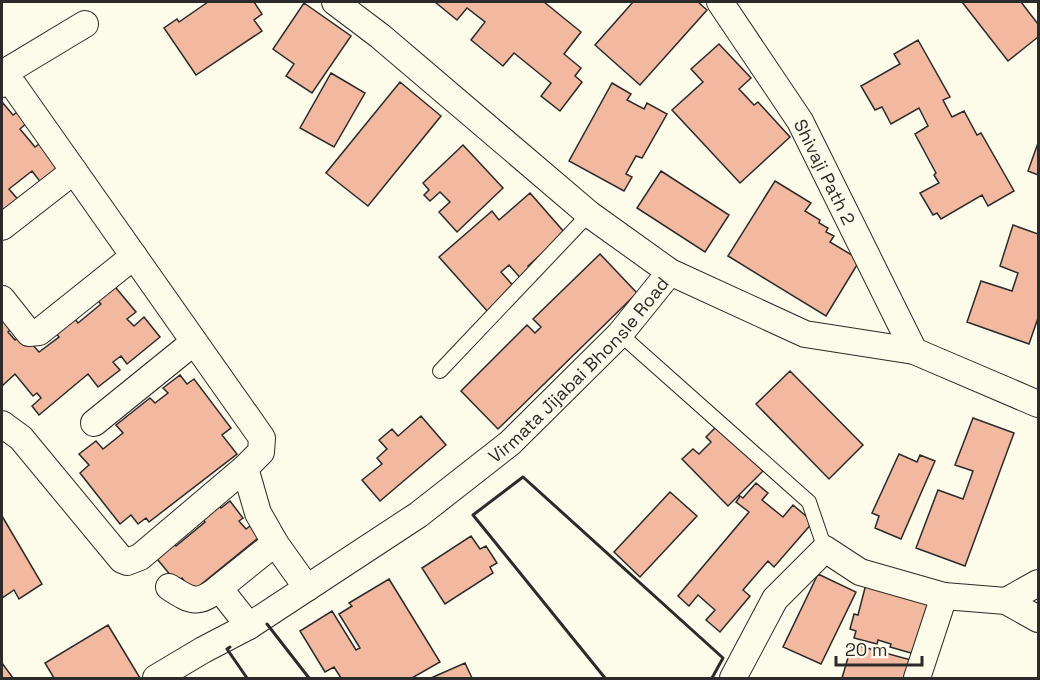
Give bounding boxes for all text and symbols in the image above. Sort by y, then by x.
street label: Shivaji Path 2 [789,115,861,228]
street label: Virmata Jijabai Bhonsle Road [483,272,673,467]
scale bar [836,629,922,667]
text: 20 m [845,638,888,661]

